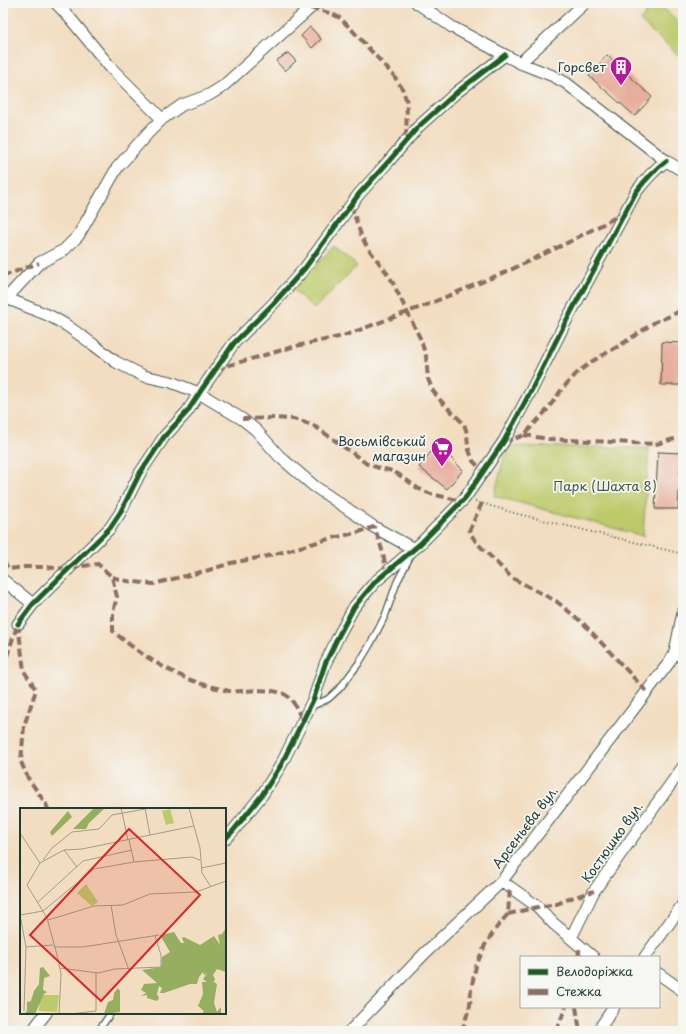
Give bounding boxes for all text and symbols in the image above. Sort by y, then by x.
building icon: Горсвет [608,54,634,87]
place label: Горсвет [558,57,607,76]
place label: Восьмівський магазин [338,431,426,465]
supermarket icon: Восьмівський магазин [429,435,455,468]
park label: Парк (Шахта 8) [553,476,657,495]
street label: Арсеньєва вул. [487,782,562,872]
street label: Костюшко вул. [577,797,647,886]
inset map [20,808,226,1014]
legend [520,956,660,1008]
text: Велодоріжка [556,962,633,980]
text: Стежка [556,982,602,1000]

